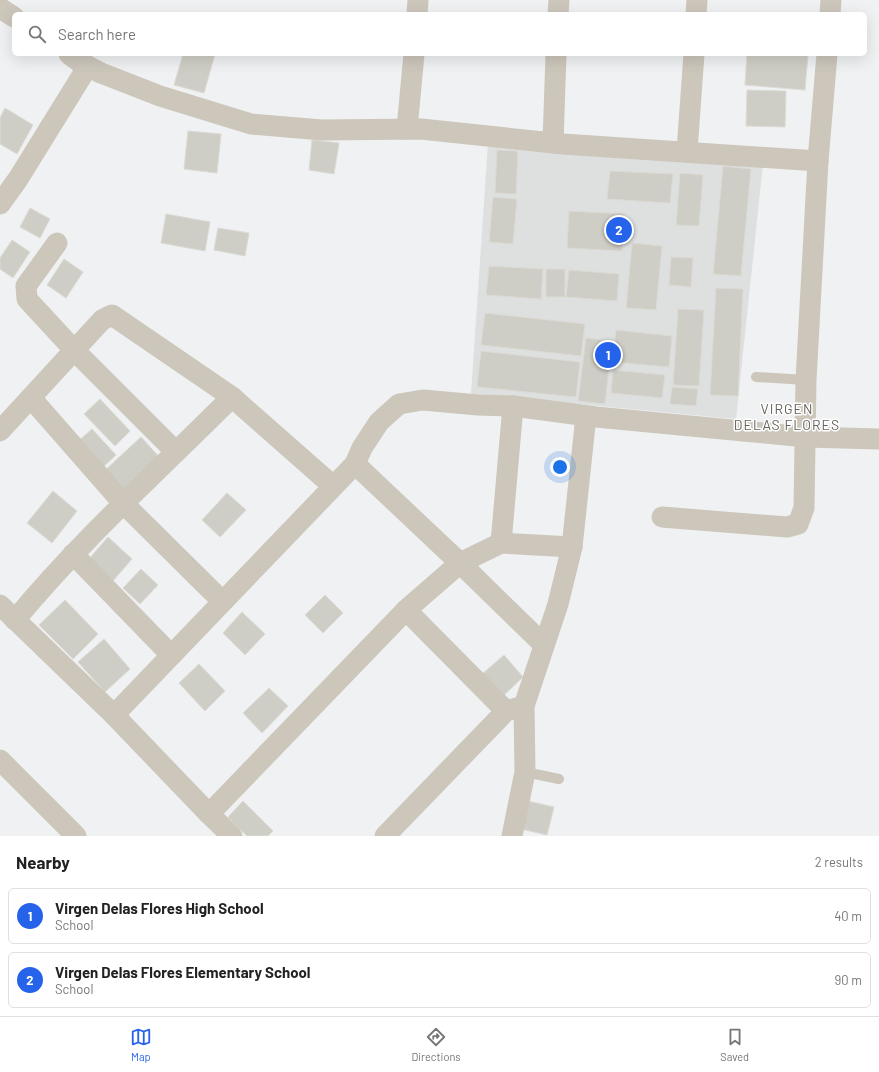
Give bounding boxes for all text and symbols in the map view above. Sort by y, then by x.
search box [12,12,867,56]
icon: search [26,23,48,45]
text: Search here [58,25,136,43]
pin: 2 [606,215,632,245]
pin: 1 [595,340,621,370]
district label: VIRGEN DELAS FLORES [734,400,840,433]
your location [550,457,570,477]
text: Nearby [16,852,70,872]
text: 2 results [815,854,863,870]
text: Virgen Delas Flores High School [55,899,264,917]
text: 1 [28,908,32,924]
text: 40 m [834,908,862,924]
text: School [55,917,93,933]
text: Virgen Delas Flores Elementary School [55,963,311,981]
text: 2 [26,972,34,988]
text: 90 m [835,972,862,988]
text: School [55,981,93,997]
tab: Map [130,1026,152,1063]
tab: Directions [411,1026,461,1063]
tab: Saved [720,1026,749,1063]

